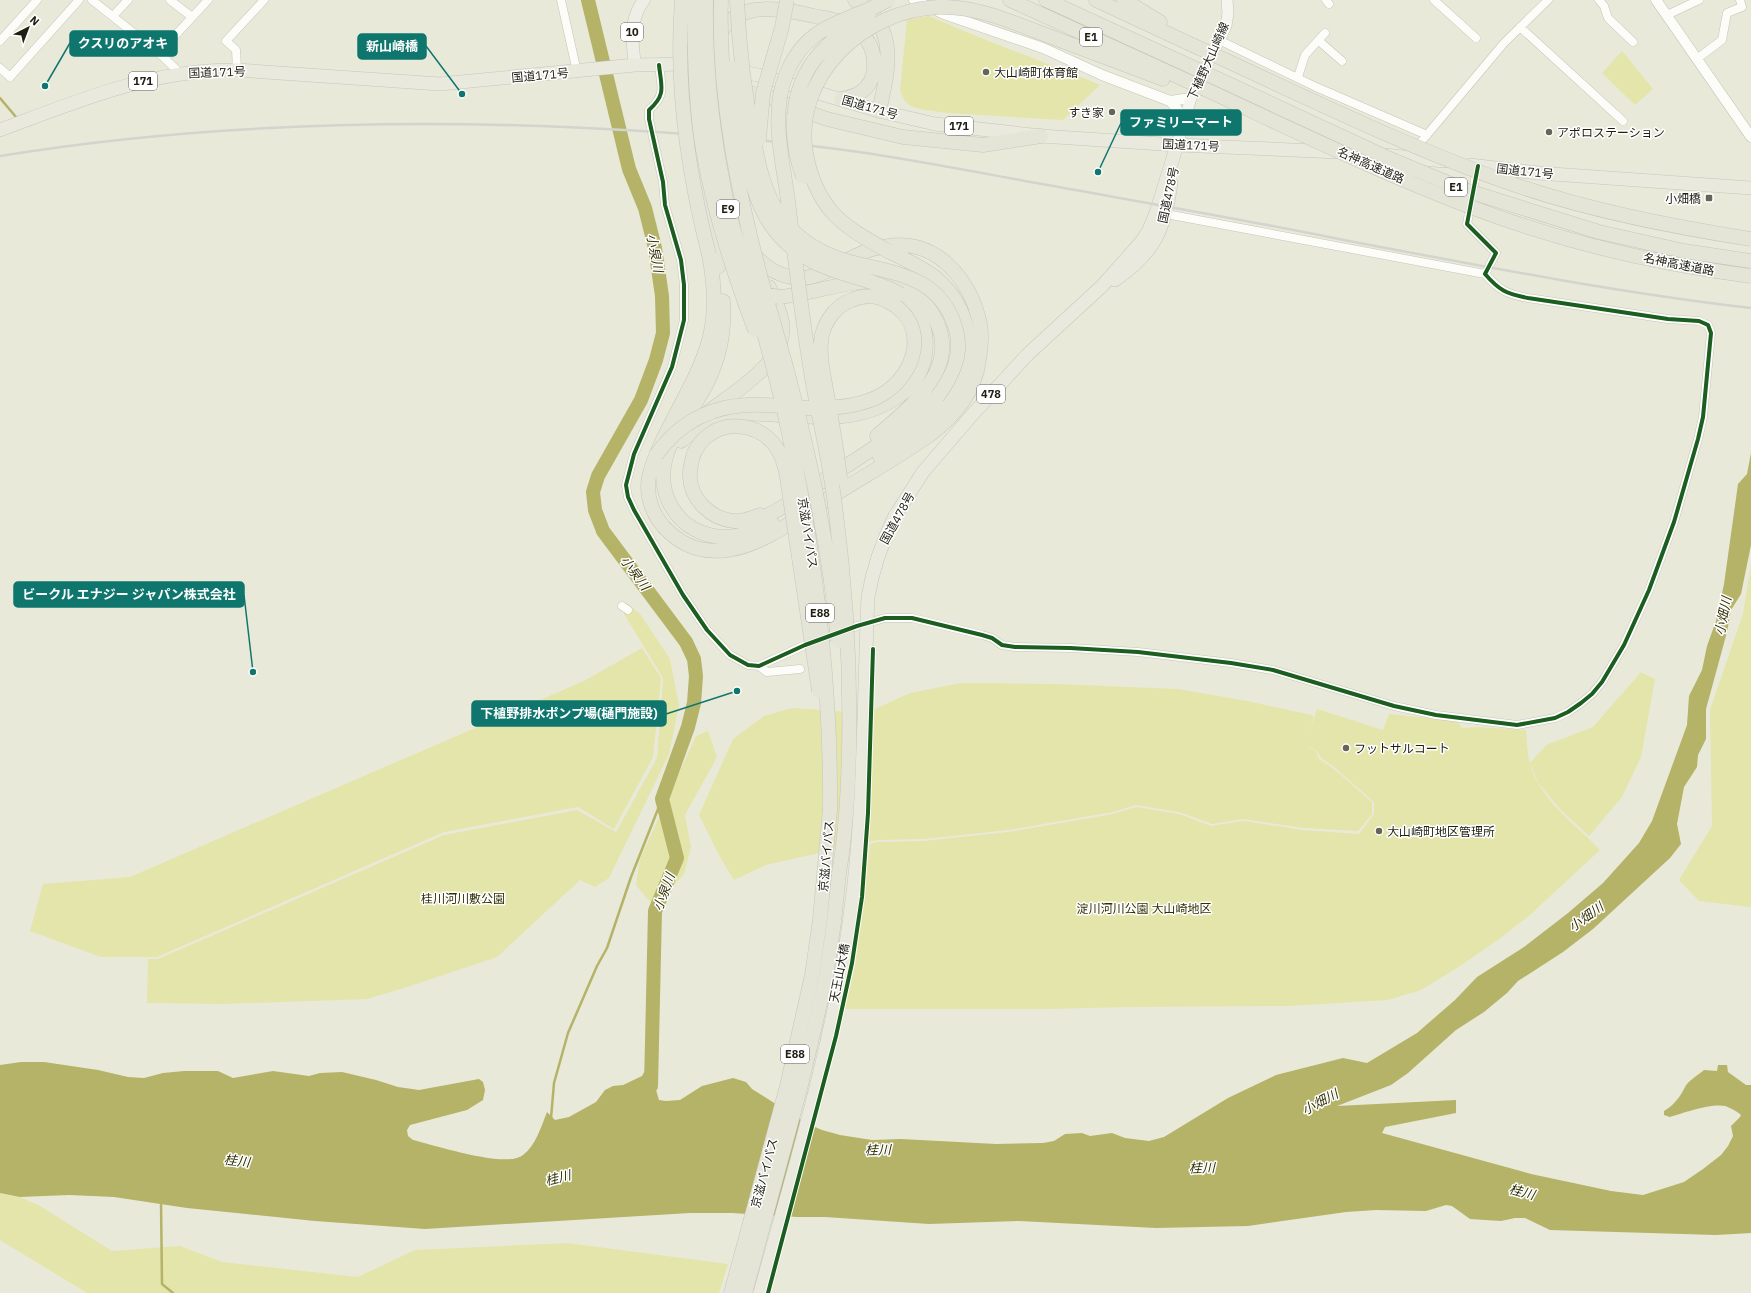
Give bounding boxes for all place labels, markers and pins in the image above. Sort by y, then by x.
callout: クスリのアオキ [70,31,177,56]
callout: 新山崎橋 [358,34,426,59]
place label: 大山崎町体育館 [994,65,1078,80]
marker: 大山崎町体育館 [981,67,991,77]
place label: すき家 [1068,105,1104,120]
marker: すき家 [1107,107,1117,117]
callout: ファミリーマート [1121,110,1241,135]
place label: アポロステーション [1557,125,1665,140]
marker: アポロステーション [1544,127,1554,137]
place label: 小畑橋 [1665,191,1701,206]
marker: 小畑橋 [1704,193,1714,203]
callout: ビークル エナジー ジャパン株式会社 [14,582,244,607]
callout: 下植野排水ポンプ場(樋門施設) [472,701,666,726]
place label: フットサルコート [1354,741,1450,756]
marker: フットサルコート [1341,743,1351,753]
place label: 大山崎町地区管理所 [1387,824,1495,839]
marker: 大山崎町地区管理所 [1374,826,1384,836]

